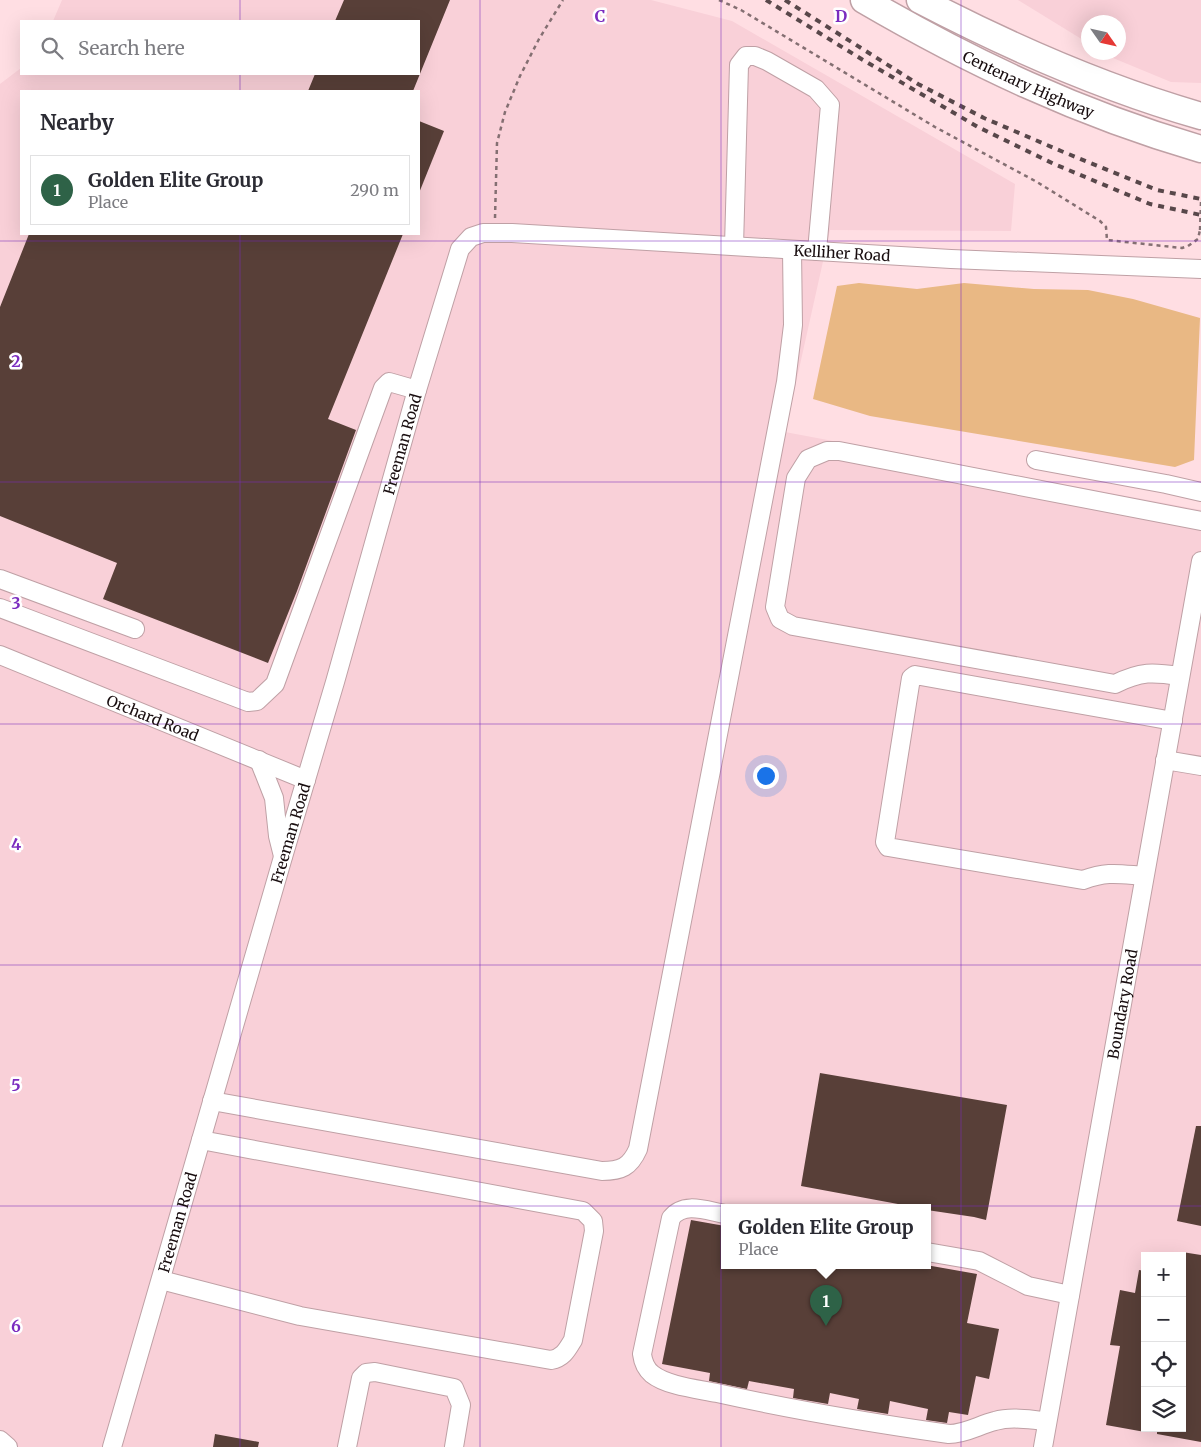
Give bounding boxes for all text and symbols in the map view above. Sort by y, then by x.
text: C [595,6,605,26]
text: D [835,6,847,26]
north arrow [1081,15,1126,60]
search box [20,20,420,75]
icon: search [38,34,66,62]
text: Search here [78,36,185,60]
street label: Centenary Highway [960,46,1097,122]
text: Nearby [40,109,114,136]
text: Golden Elite Group [88,168,263,192]
text: 1 [53,180,61,200]
text: 290 m [350,180,399,200]
text: Place [88,192,128,212]
street label: Kelliher Road [793,240,891,265]
text: 2 [11,351,21,371]
street label: Freeman Road [379,391,425,497]
text: 3 [11,593,21,613]
street label: Orchard Road [104,690,202,745]
your location [753,763,779,789]
street label: Freeman Road [266,781,314,886]
text: 4 [11,834,21,854]
street label: Boundary Road [1103,947,1141,1061]
text: 5 [11,1075,21,1095]
street label: Freeman Road [154,1170,201,1275]
popup [721,1204,931,1269]
text: Golden Elite Group [738,1215,914,1239]
text: Place [738,1239,778,1259]
map controls [1141,1252,1186,1432]
button: + [1141,1252,1186,1297]
pin: 1 [810,1285,842,1326]
button: − [1141,1297,1186,1342]
text: 6 [11,1316,21,1336]
button: locate [1141,1342,1186,1387]
button: layers [1141,1387,1186,1432]

